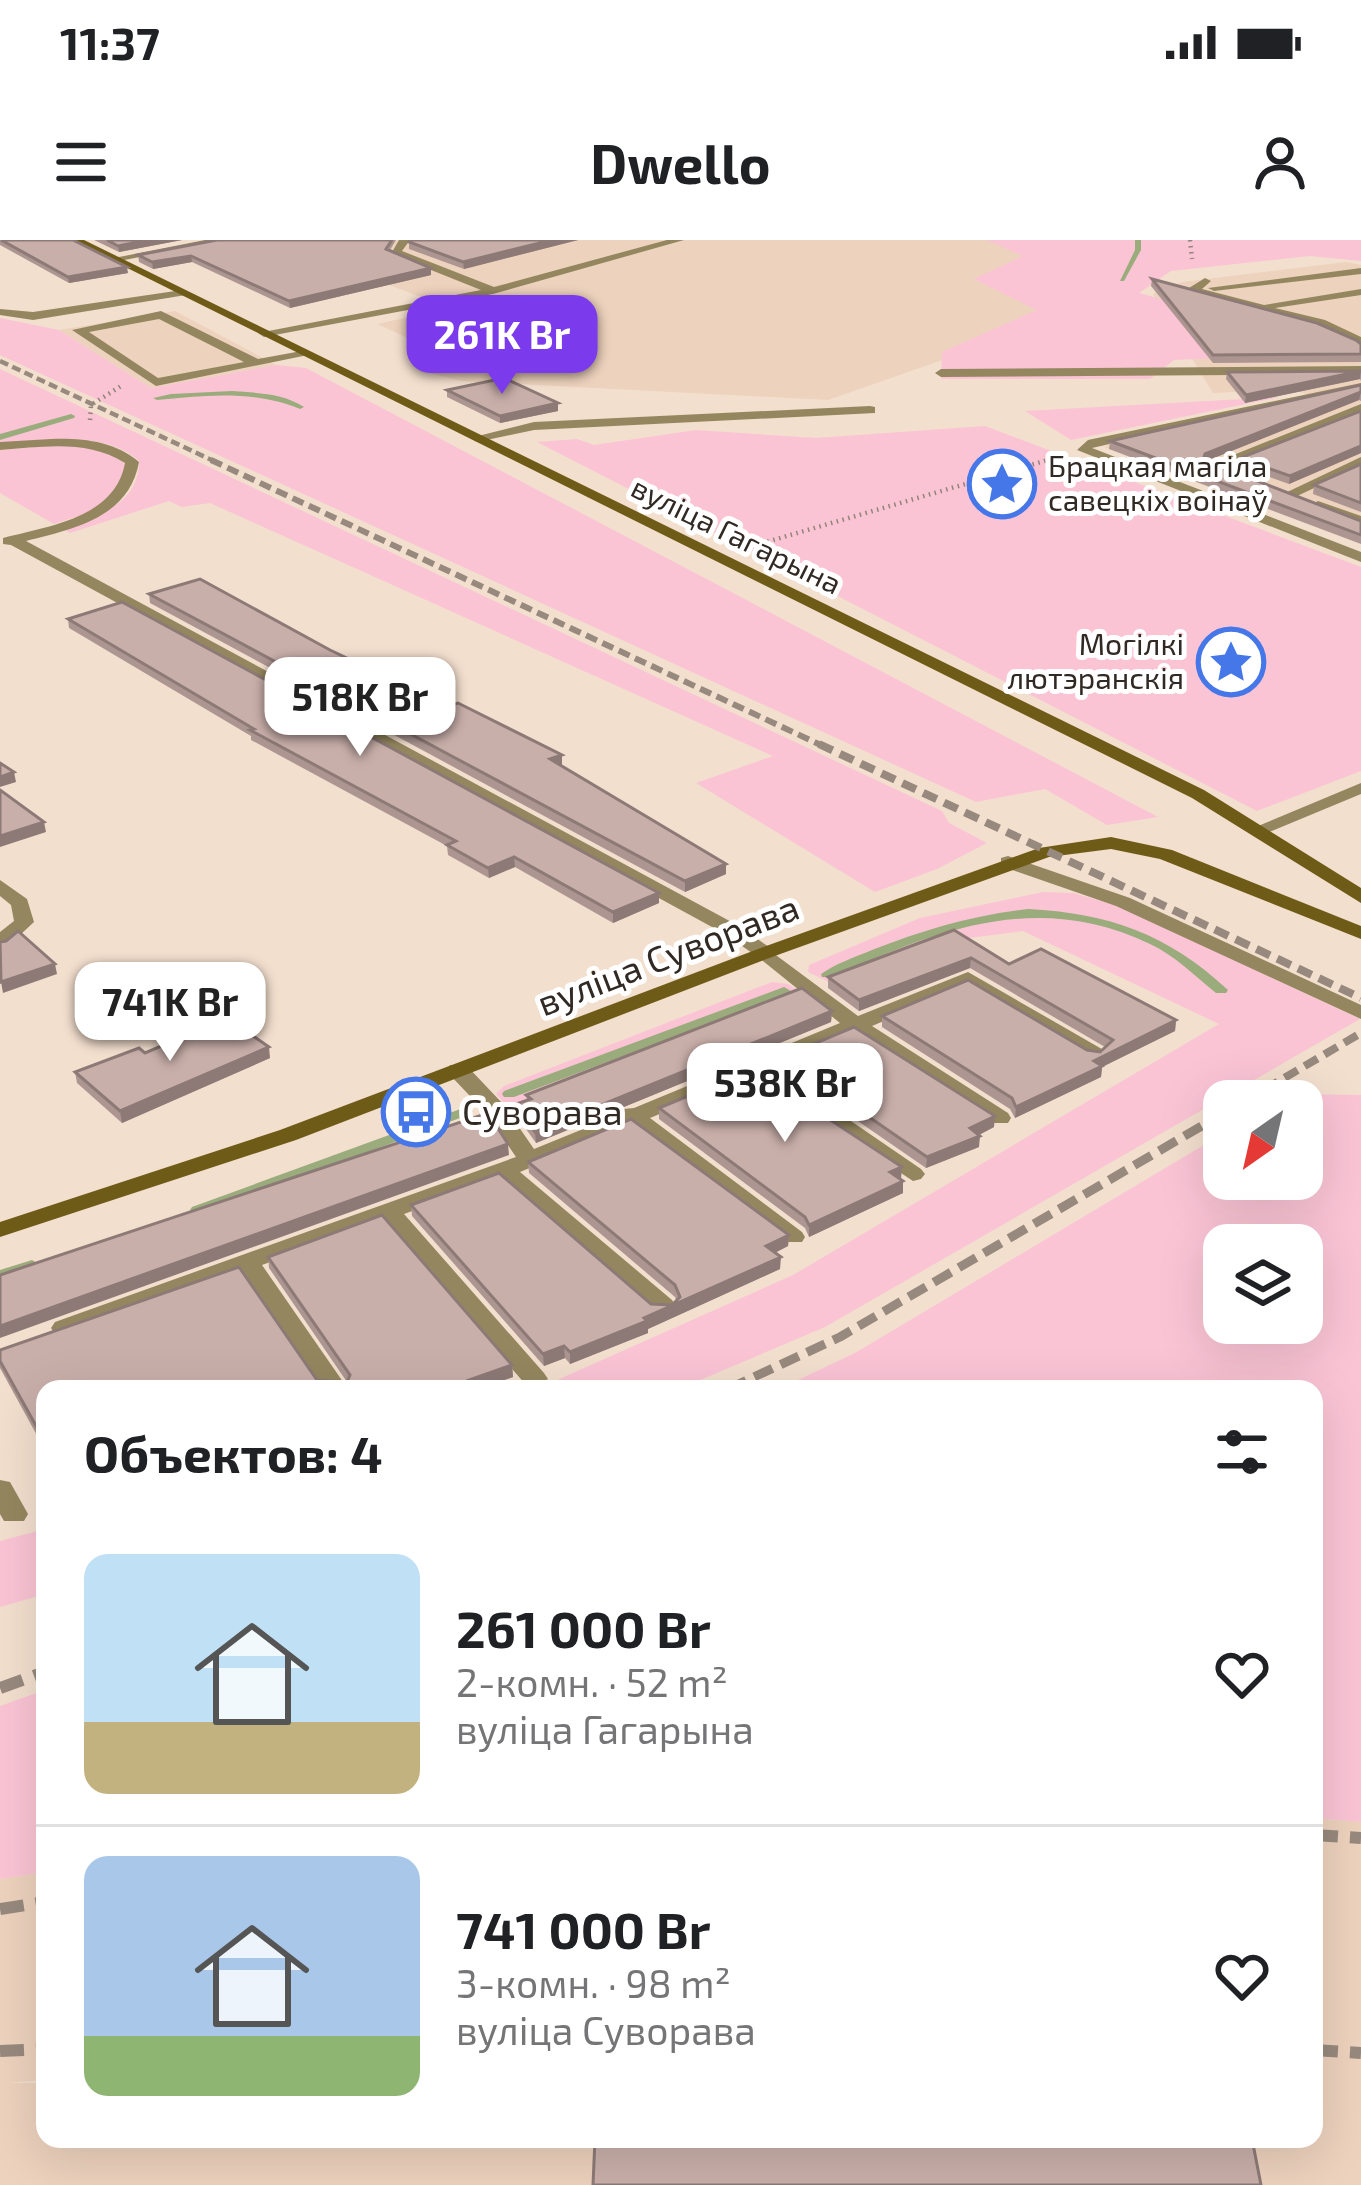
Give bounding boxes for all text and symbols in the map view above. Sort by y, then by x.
text: 11:37 [60,15,160,69]
icon: menu [48,129,114,195]
icon: person [1247,129,1313,195]
text: Dwello [590,130,771,195]
pin: 261K Br [391,295,613,397]
text: 261K Br [434,310,570,357]
place label: Брацкая магіла савецкіх воінаў [1048,447,1267,518]
place icon: Брацкая магіла савецкіх воінаў [967,449,1037,519]
street label: вуліца Гагарына [626,468,848,601]
place label: Могілкі лютэранскія [1007,625,1184,695]
place icon: Могілкі лютэранскія [1196,627,1266,697]
pin: 518K Br [249,657,471,759]
text: 518K Br [291,672,429,719]
street label: вуліца Суворава [531,884,805,1024]
pin: 741K Br [59,962,281,1064]
text: 741K Br [102,977,238,1024]
pin: 538K Br [674,1043,896,1145]
text: 538K Br [714,1058,856,1105]
bus stop icon: Суворава [381,1077,451,1147]
north arrow [1203,1080,1323,1200]
map controls [1203,1080,1323,1344]
place label: Суворава [462,1089,623,1133]
button: layers [1203,1224,1323,1344]
icon: filters [1209,1419,1275,1485]
text: Объектов: 4 [84,1422,383,1483]
text: 261 000 Br [456,1597,711,1658]
icon: home [180,1602,324,1746]
icon: heart [1209,1641,1275,1707]
text: 2-комн. · 52 m² [456,1658,728,1705]
text: вуліца Гагарына [456,1705,754,1752]
text: 741 000 Br [456,1898,710,1959]
icon: home [180,1904,324,2048]
icon: heart [1209,1943,1275,2009]
text: 3-комн. · 98 m² [456,1959,731,2006]
text: вуліца Суворава [456,2006,756,2053]

